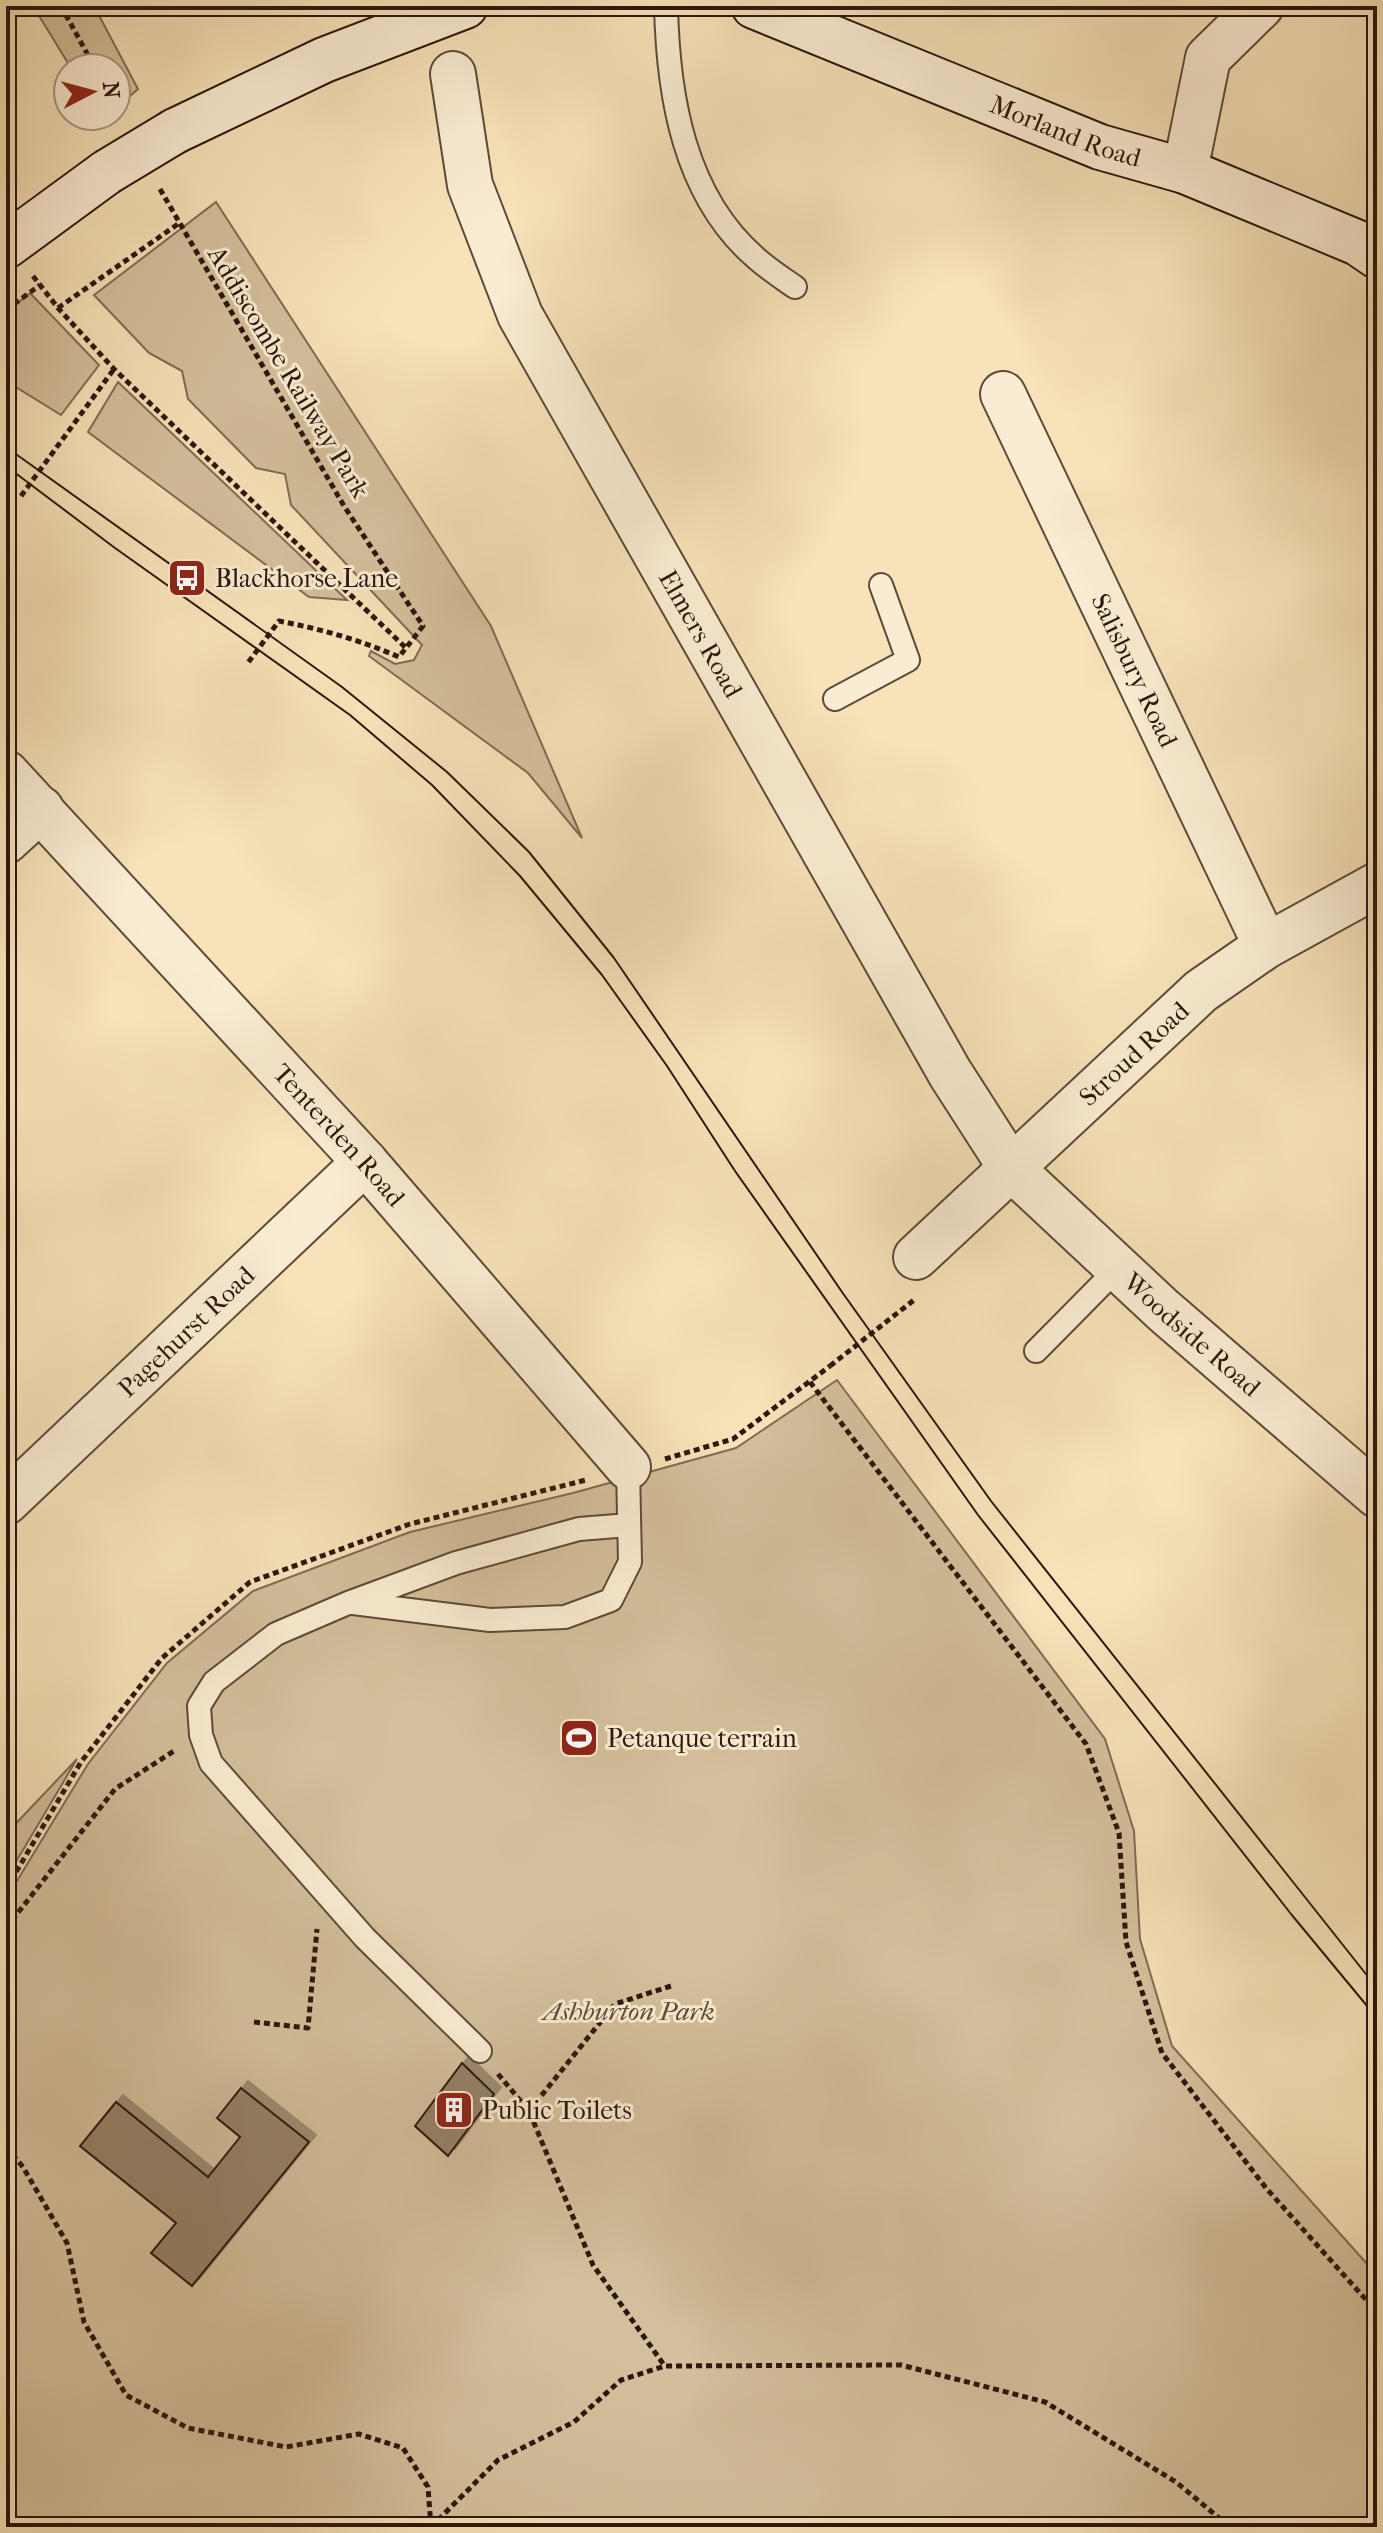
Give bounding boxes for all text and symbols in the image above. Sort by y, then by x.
north arrow [52,52,132,132]
text: N [97,80,125,100]
street label: Morland Road [985,89,1145,174]
street label: Addiscombe Railway Park [201,240,376,504]
bus stop icon: Blackhorse Lane [166,557,208,599]
place label: Blackhorse Lane [215,563,398,594]
street label: Elmers Road [652,565,749,704]
street label: Salisbury Road [1084,589,1184,753]
street label: Stroud Road [1073,995,1196,1113]
street label: Tenterden Road [266,1058,412,1214]
street label: Pagehurst Road [112,1259,262,1404]
street label: Woodside Road [1116,1266,1267,1404]
sports icon: Petanque terrain [558,1717,600,1759]
place label: Petanque terrain [607,1723,797,1754]
park label: Ashburton Park [540,1996,715,2027]
building icon: Public Toilets [433,2089,475,2131]
place label: Public Toilets [482,2095,632,2126]

